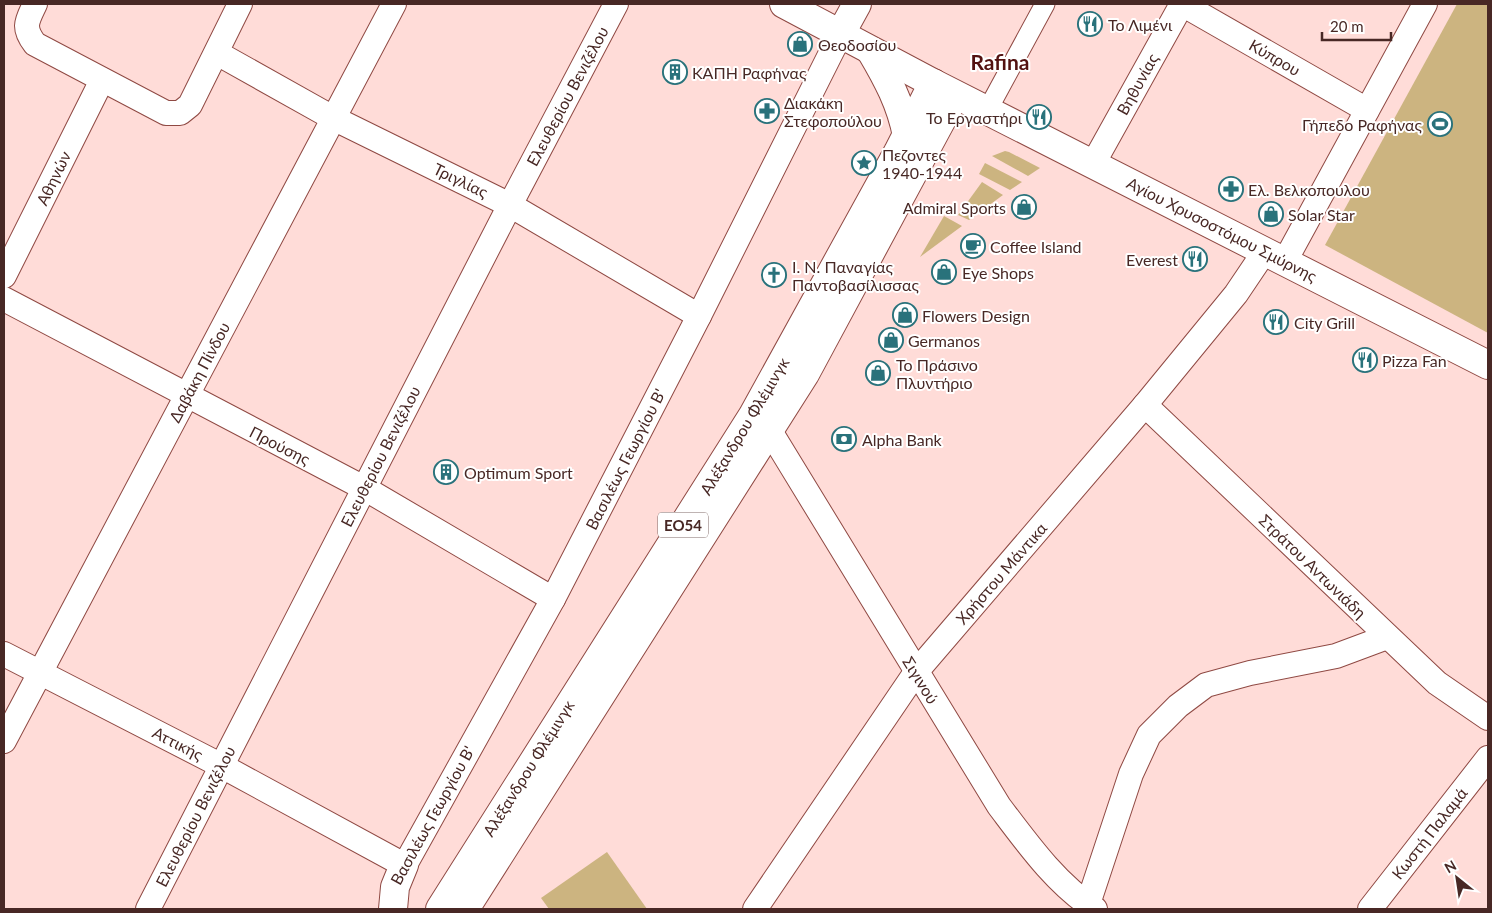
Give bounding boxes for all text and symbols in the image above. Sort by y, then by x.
scale bar [1322,10,1391,42]
restaurant icon: Το Λιμένι [1077,11,1103,37]
place label: Το Λιμένι [1108,15,1173,34]
text: 20 m [1330,17,1364,35]
street label: Ελευθερίου Βενιζέλου [522,23,612,169]
shop icon: Θεοδοσίου [787,31,813,57]
place label: Θεοδοσίου [818,35,896,54]
street label: Κύπρου [1246,35,1304,79]
district label: Rafina [971,49,1029,74]
street label: Βηθυνίας [1112,49,1162,118]
building icon: ΚΑΠΗ Ραφήνας [662,59,688,85]
place label: ΚΑΠΗ Ραφήνας [692,63,807,82]
place label: Διακάκη Στεφοπούλου [784,93,882,130]
pharmacy icon: Διακάκη Στεφοπούλου [754,98,780,124]
restaurant icon: Το Εργαστήρι [1026,104,1052,130]
place label: Το Εργαστήρι [926,108,1023,127]
sports icon: Γήπεδο Ραφήνας [1427,111,1453,137]
place label: Γήπεδο Ραφήνας [1302,115,1423,134]
place label: Πεζοντες 1940-1944 [882,145,962,182]
street label: Αθηνών [32,148,74,208]
place icon: Πεζοντες 1940-1944 [851,150,877,176]
street label: Τριγλίας [431,159,492,202]
street label: Αγίου Χρυσοστόμου Σμύρνης [1124,173,1321,286]
pharmacy icon: Ελ. Βελκοπουλου [1218,176,1244,202]
place label: Ελ. Βελκοπουλου [1248,180,1370,199]
shop icon: Admiral Sports [1011,194,1037,220]
place label: Admiral Sports [903,198,1006,217]
shop icon: Solar Star [1258,201,1284,227]
place label: Solar Star [1288,205,1355,224]
cafe icon: Coffee Island [960,233,986,259]
place label: Coffee Island [990,237,1082,256]
restaurant icon: Everest [1182,246,1208,272]
place label: Everest [1126,250,1178,269]
place label: Ι. Ν. Παναγίας Παντοβασίλισσας [792,257,919,294]
shop icon: Eye Shops [931,259,957,285]
church icon: Ι. Ν. Παναγίας Παντοβασίλισσας [761,262,787,288]
place label: Eye Shops [962,263,1034,282]
shop icon: Flowers Design [892,302,918,328]
place label: Flowers Design [922,306,1030,325]
restaurant icon: City Grill [1263,309,1289,335]
place label: City Grill [1294,313,1355,332]
street label: Δαβάκη Πίνδου [165,319,233,425]
shop icon: Germanos [878,327,904,353]
place label: Germanos [908,331,980,350]
restaurant icon: Pizza Fan [1352,347,1378,373]
place label: Pizza Fan [1382,351,1447,370]
street label: Αλέξανδρου Φλέμινγκ [695,353,794,499]
place label: Το Πράσινο Πλυντήριο [896,355,978,392]
shop icon: Το Πράσινο Πλυντήριο [865,360,891,386]
street label: Ελευθερίου Βενιζέλου [336,383,424,529]
street label: Βασιλέως Γεωργίου Β' [581,385,669,533]
street label: Προύσης [247,422,314,469]
bank icon: Alpha Bank [831,426,857,452]
place label: Alpha Bank [862,430,943,449]
building icon: Optimum Sport [433,459,459,485]
place label: Optimum Sport [464,463,573,482]
street label: Στράτου Αντωνιάδη [1256,510,1370,622]
road number: ΕΟ54 [658,512,708,538]
street label: Χρήστου Μάντικα [952,518,1051,628]
street label: Σιγινού [899,653,943,707]
street label: Αλέξανδρου Φλέμινγκ [478,696,579,840]
street label: Αττικής [150,722,207,764]
street label: Βασιλέως Γεωργίου Β' [386,742,478,888]
street label: Ελευθερίου Βενιζέλου [151,743,239,889]
street label: Κωστή Παλαμά [1387,783,1471,883]
north arrow [1432,853,1482,903]
text: N [1441,856,1459,876]

